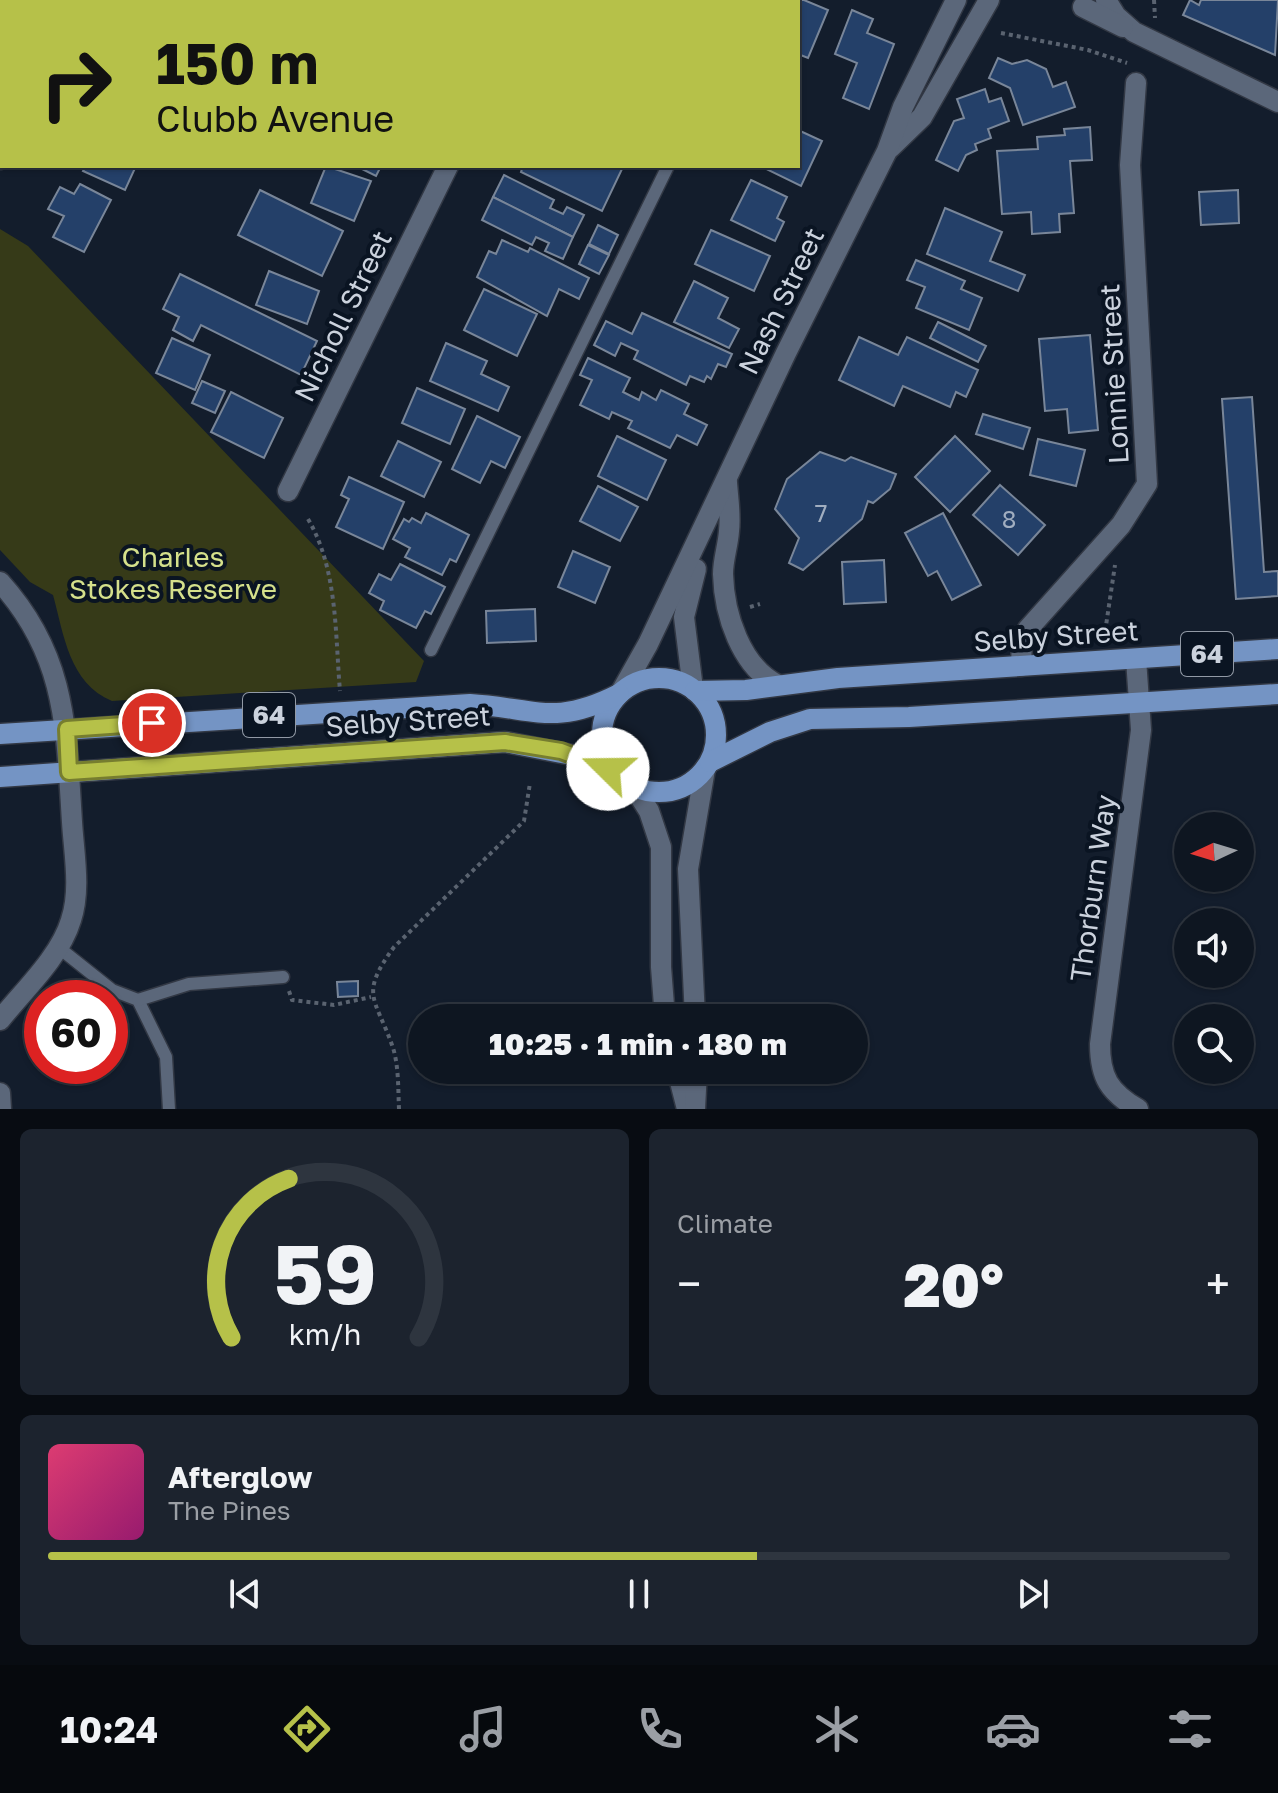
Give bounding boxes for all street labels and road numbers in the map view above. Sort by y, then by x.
street label: Nash Street [731,222,830,379]
street label: Nicholl Street [287,225,398,407]
street label: Lonnie Street [1092,283,1135,465]
street label: Selby Street [972,613,1140,658]
road number: 64 [1181,632,1233,676]
road number: 64 [243,693,295,737]
street label: Selby Street [324,698,492,743]
street label: Thorburn Way [1063,792,1122,983]

